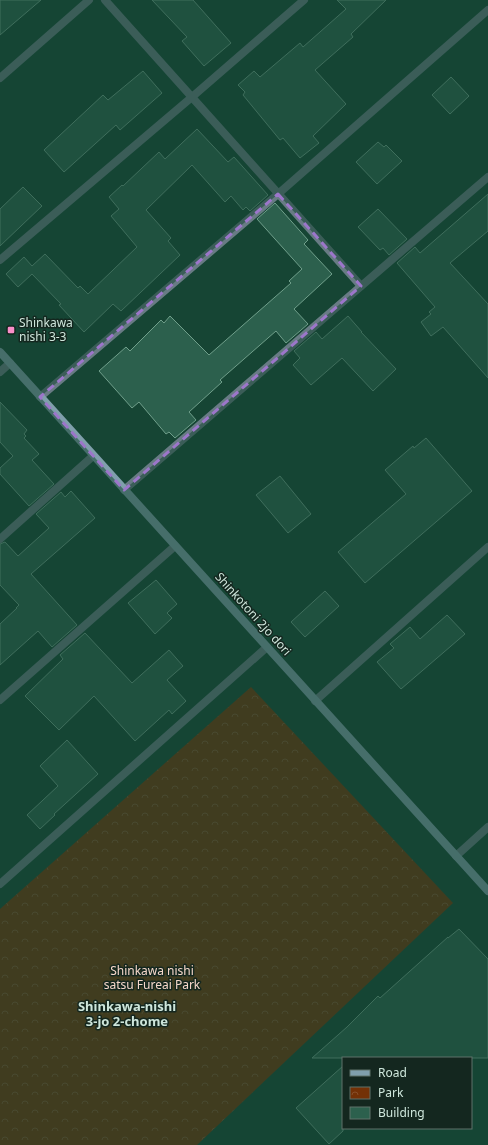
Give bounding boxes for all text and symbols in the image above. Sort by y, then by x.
place label: Shinkawa nishi 3-3 [19,314,73,345]
marker: Shinkawa nishi 3-3 [6,325,16,335]
street label: Shinkotoni 2jo dori [211,568,295,659]
park label: Shinkawa nishi satsu Fureai Park [104,962,201,993]
district label: Shinkawa-nishi 3-jo 2-chome [78,997,176,1030]
legend [342,1057,472,1129]
text: Road [378,1064,407,1081]
text: Park [378,1084,404,1101]
text: Building [378,1104,425,1121]

